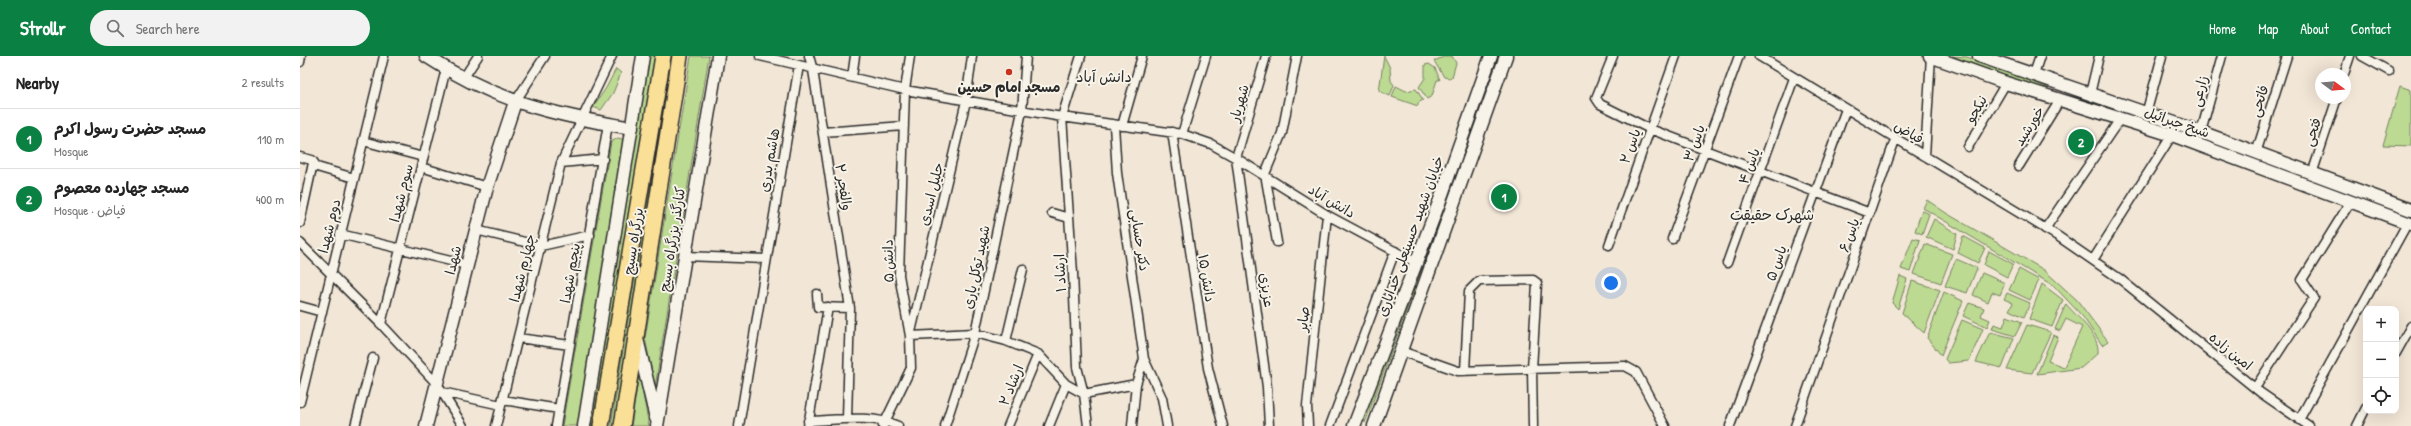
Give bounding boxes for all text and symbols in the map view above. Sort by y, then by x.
search box [90,10,370,46]
text: Strollr [20,15,66,41]
icon: search [104,17,126,39]
text: Search here [136,18,200,39]
text: Home [2209,19,2236,38]
text: Map [2258,19,2278,38]
text: About [2300,19,2329,38]
text: Contact [2351,19,2391,38]
district label: دانش آباد [1076,66,1132,87]
marker: مسجد امام حسین [1004,67,1014,77]
north arrow [2315,68,2351,104]
text: Nearby [16,71,59,94]
text: 2 results [242,73,284,91]
street label: زارعی [2185,73,2212,108]
place label: مسجد امام حسین [958,77,1060,98]
street label: شهریار [1224,82,1253,125]
street label: فاتحی [2244,82,2273,119]
street label: نیکجو [1960,91,1991,127]
street label: شیخ جبرائیل [2142,101,2212,143]
street label: خورشید [2009,102,2048,149]
street label: فتحی [2298,115,2325,149]
street label: فیاض [1891,116,1927,148]
text: مسجد حضرت رسول اکرم [54,118,206,139]
street label: یاس ۳ [1678,122,1709,164]
street label: هاشم بدری [754,126,785,194]
street label: یاس ۲ [1614,126,1645,166]
pin: 2 [2068,127,2094,157]
text: 1 [27,130,31,148]
text: 110 m [257,130,284,148]
text: Mosque [54,142,88,160]
street label: یاس ۴ [1733,145,1764,187]
street label: خیابان شهید حسینعلی خدایاری [1372,153,1447,319]
street label: جلیل اسدی [914,160,948,227]
street label: سوم شهدا [384,162,420,225]
street label: والفجر ۲ [831,162,858,212]
text: مسجد چهارده معصوم [54,177,189,198]
street label: دانش آباد [1305,179,1359,222]
pin: 1 [1491,182,1517,212]
street label: کنارگذر بزرگراه بسیج [654,185,690,293]
text: 2 [26,190,32,208]
text: 400 m [256,190,284,208]
street label: دوم شهدا [313,197,346,256]
text: Mosque · فیاض [54,201,126,219]
district label: شهرک حقیقت [1730,204,1814,225]
street label: بزرگراه بسیج [618,206,648,276]
street label: دکتر حسابی [1126,208,1155,272]
street label: یاس ۶ [1834,215,1864,255]
street label: شهید توکل یاری [957,223,994,311]
street label: چهارم شهدا [504,232,541,304]
street label: دانش ۵ [878,239,897,283]
street label: پنجم شهدا [555,241,586,305]
street label: یاس ۵ [1760,242,1791,283]
street label: شهدا [440,243,465,276]
street label: ارشاد ۱ [1049,253,1070,293]
street label: دانش ۱۵ [1194,253,1221,303]
street label: عزیزی [1256,271,1279,308]
your location [1601,273,1621,293]
street label: صابر [1292,305,1313,334]
map controls [2363,306,2399,414]
button: + [2363,306,2399,342]
street label: امین زاده [2206,327,2257,374]
button: − [2363,342,2399,378]
street label: ارشاد ۲ [994,361,1027,408]
button: locate [2363,378,2399,414]

